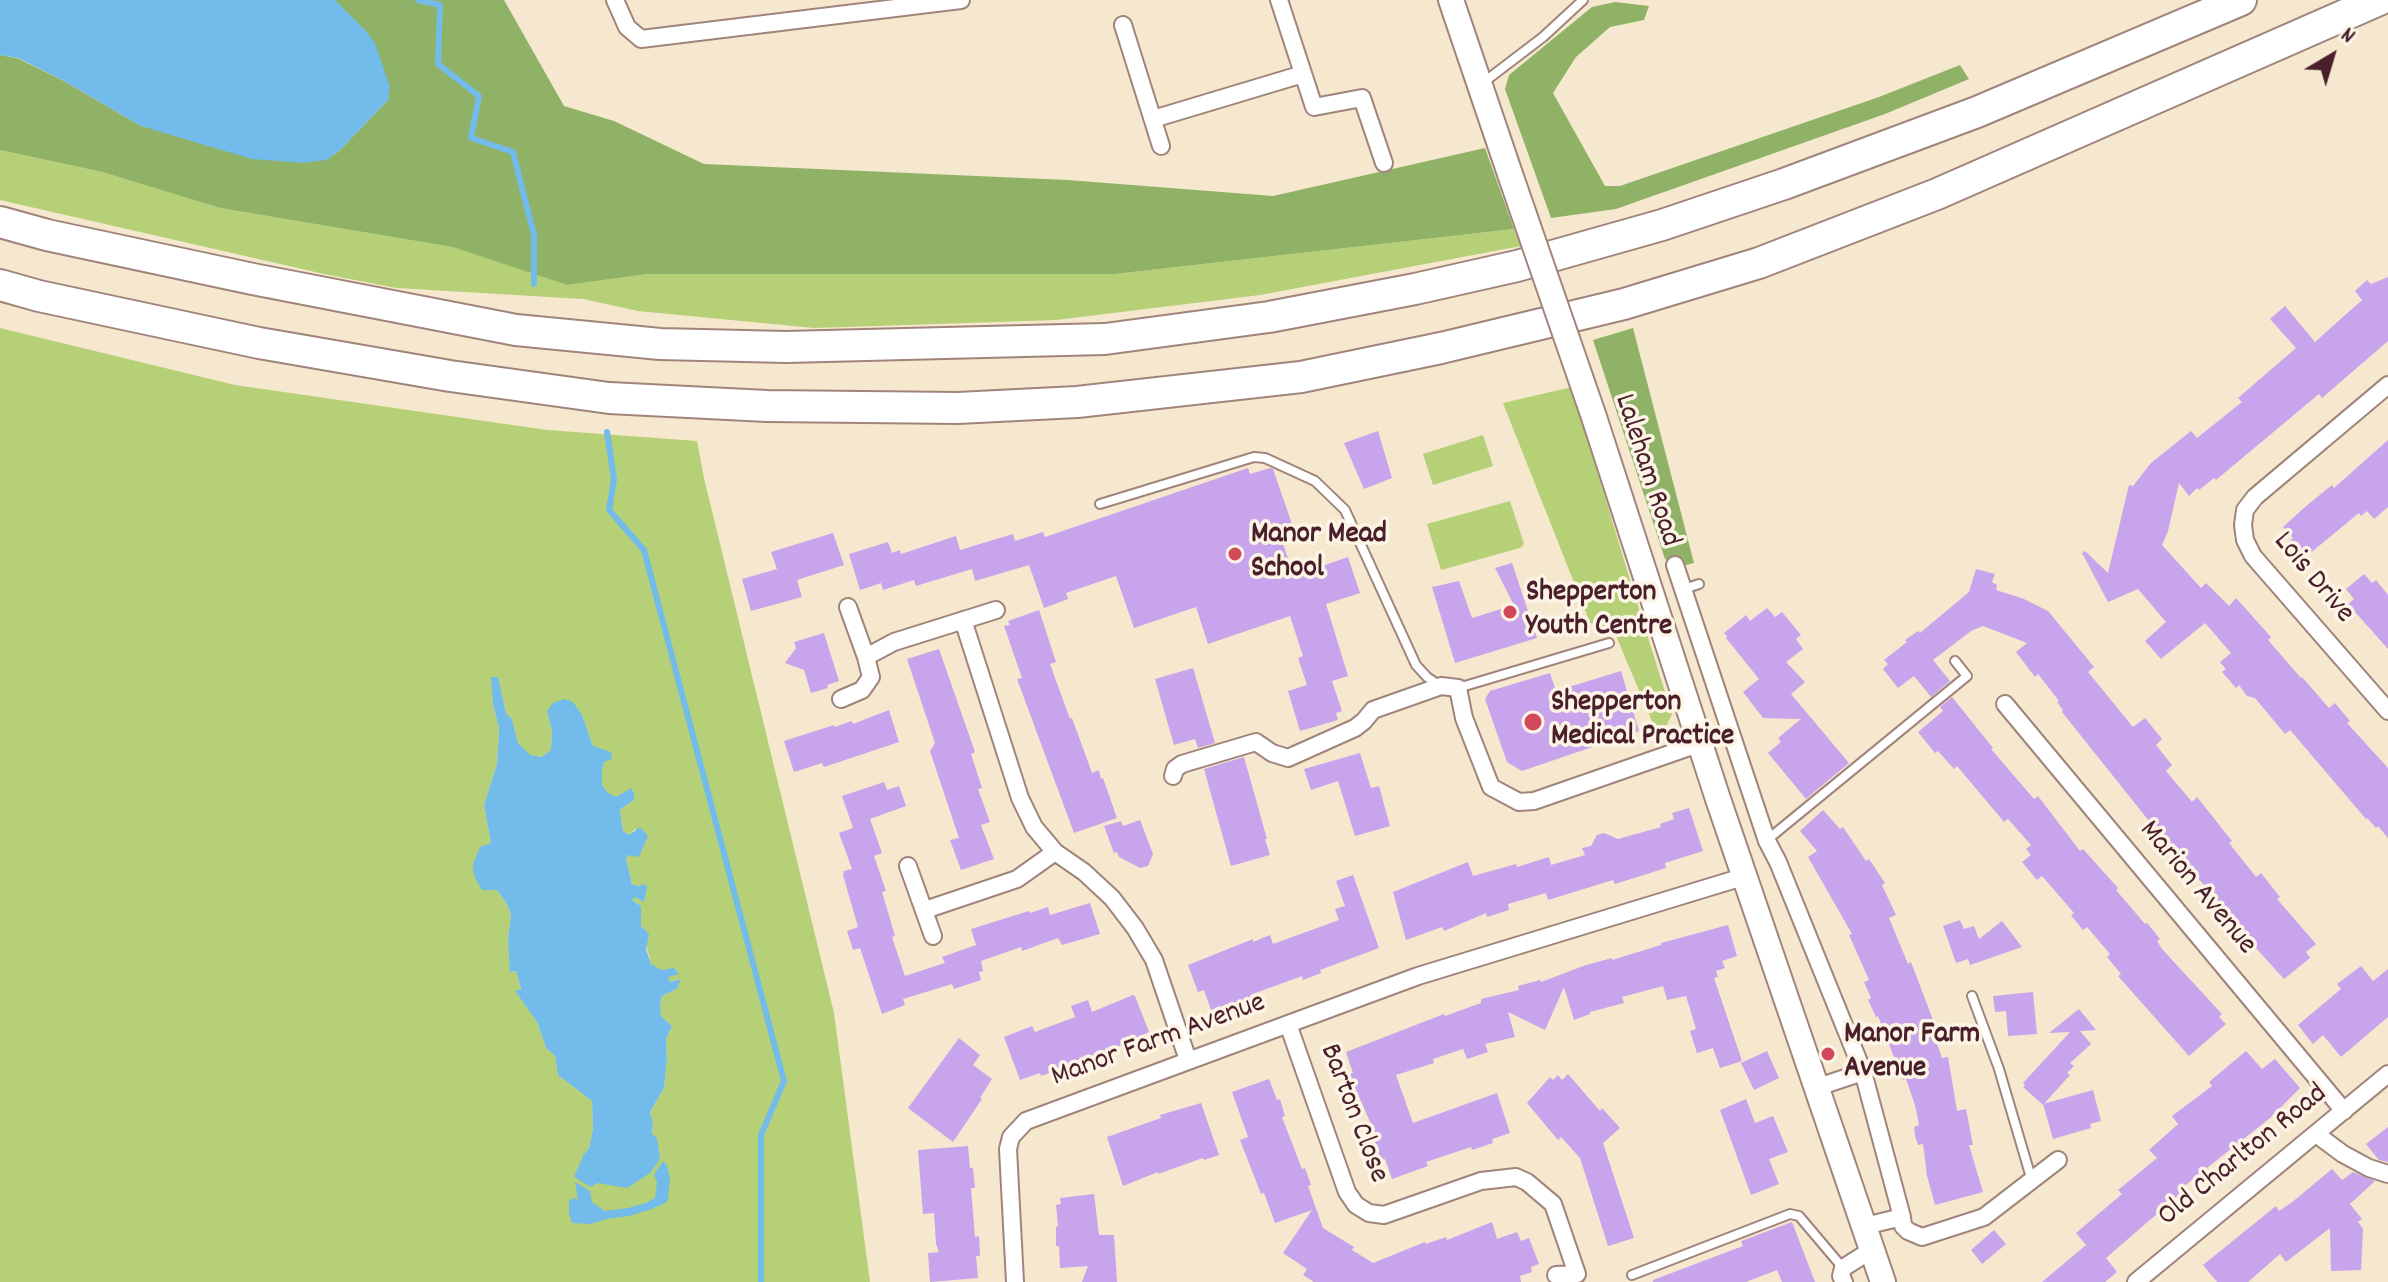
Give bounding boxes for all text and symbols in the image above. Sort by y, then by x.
north arrow [2292,16,2372,96]
text: N [2333,21,2361,52]
street label: Laleham Road [1603,390,1687,552]
place label: Manor Mead School [1251,519,1387,590]
street label: Lois Drive [2263,526,2361,632]
marker: Manor Mead School [1226,545,1244,563]
place label: Shepperton Youth Centre [1526,577,1672,648]
marker: Shepperton Youth Centre [1501,603,1519,621]
place label: Shepperton Medical Practice [1551,687,1734,758]
marker: Shepperton Medical Practice [1522,711,1544,733]
street label: Marion Avenue [2129,814,2263,964]
street label: Manor Farm Avenue [1047,987,1271,1097]
place label: Manor Farm Avenue [1844,1019,1980,1090]
street label: Barton Close [1309,1040,1395,1188]
marker: Manor Farm Avenue [1819,1045,1837,1063]
street label: Old Charlton Road [2152,1078,2336,1236]

